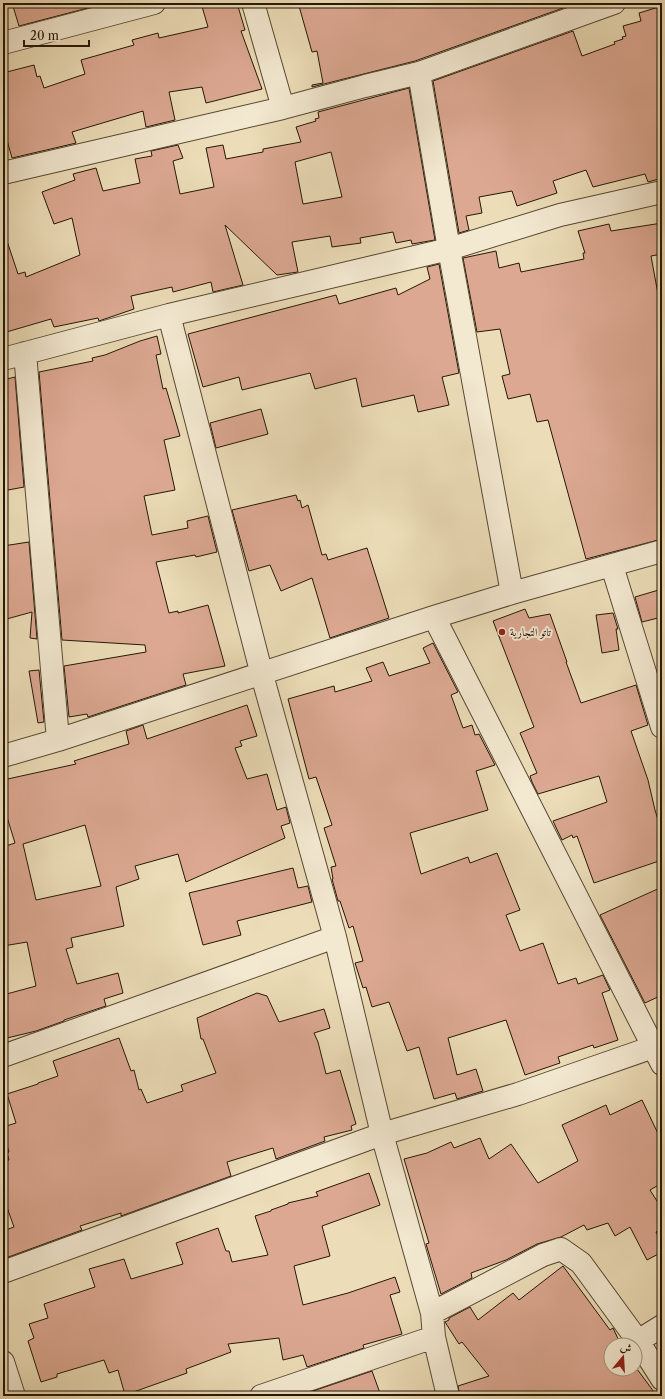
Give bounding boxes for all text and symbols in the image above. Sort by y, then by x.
scale bar [24,22,89,48]
text: 20 m [30,28,59,43]
place label: تاتو التجارية [510,625,552,639]
marker: تاتو التجارية [497,627,507,637]
north arrow [603,1337,643,1377]
text: ش [619,1339,634,1356]

